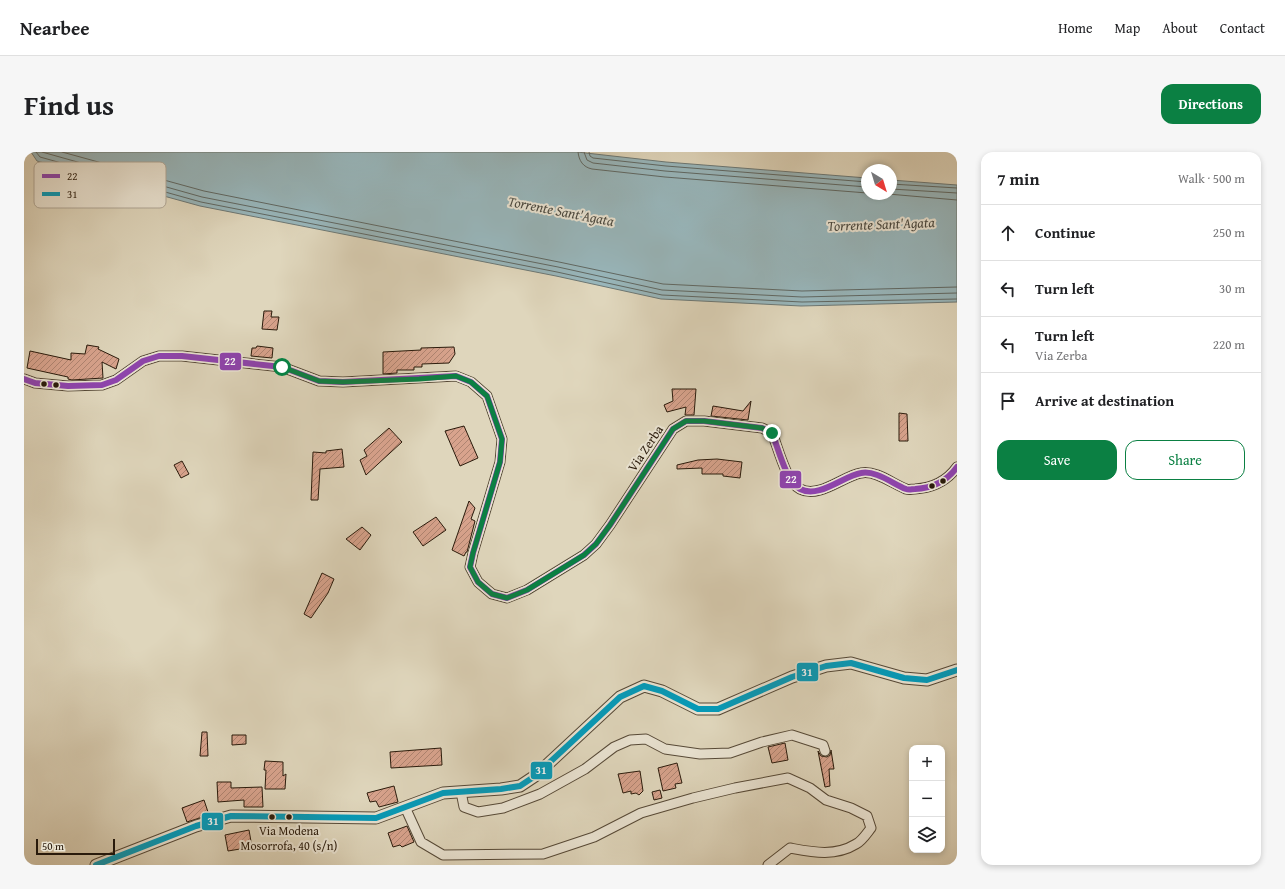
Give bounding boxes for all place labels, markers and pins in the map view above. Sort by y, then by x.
unlabelled marker [39,379,49,389]
unlabelled marker [51,380,61,390]
unlabelled marker [938,476,948,486]
unlabelled marker [927,481,937,491]
unlabelled marker [267,812,277,822]
marker: Via Modena Mosorrofa, 40 (s/n) [284,812,294,822]
place label: Via Modena Mosorrofa, 40 (s/n) [241,822,338,854]

